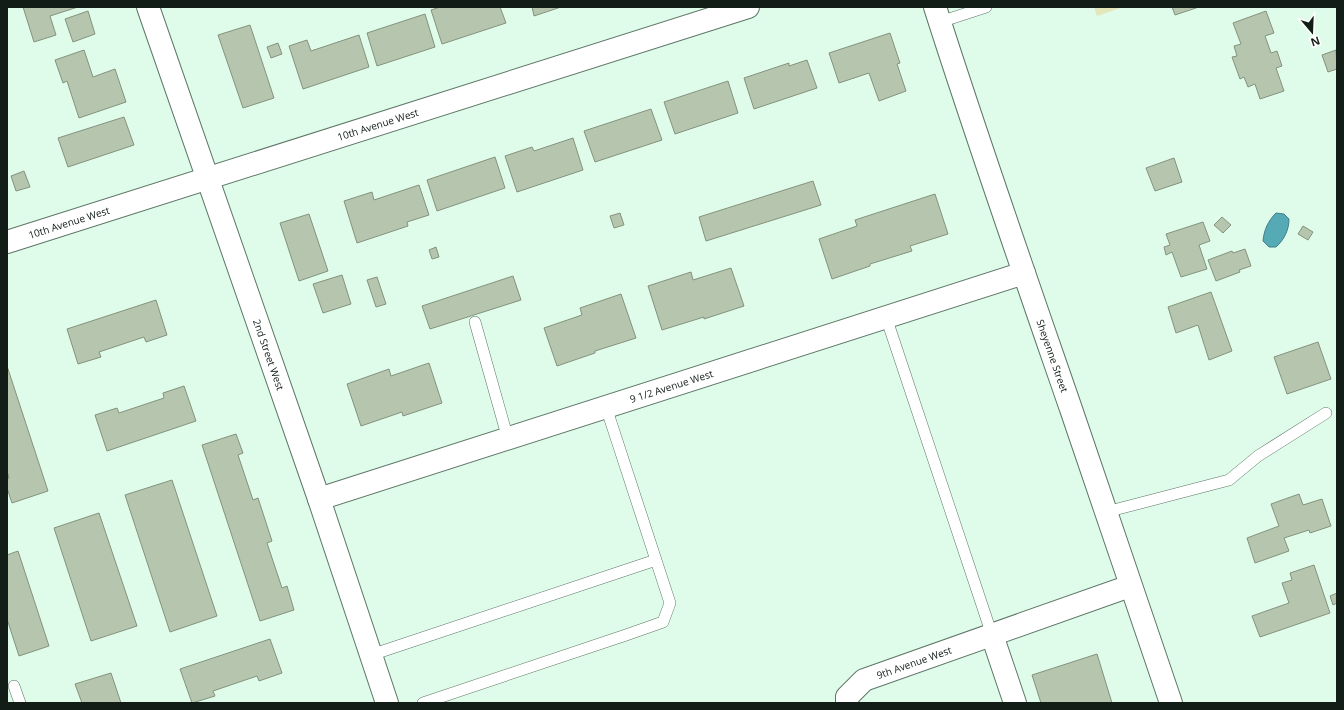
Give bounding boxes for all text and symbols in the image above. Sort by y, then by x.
north arrow [1292,12,1332,52]
text: N [1309,33,1322,50]
street label: 10th Avenue West [335,105,421,144]
street label: 10th Avenue West [27,203,112,242]
street label: 2nd Street West [250,317,288,392]
street label: Sheyenne Street [1033,317,1072,395]
street label: 9 1/2 Avenue West [628,366,715,406]
street label: 9th Avenue West [874,643,954,682]

